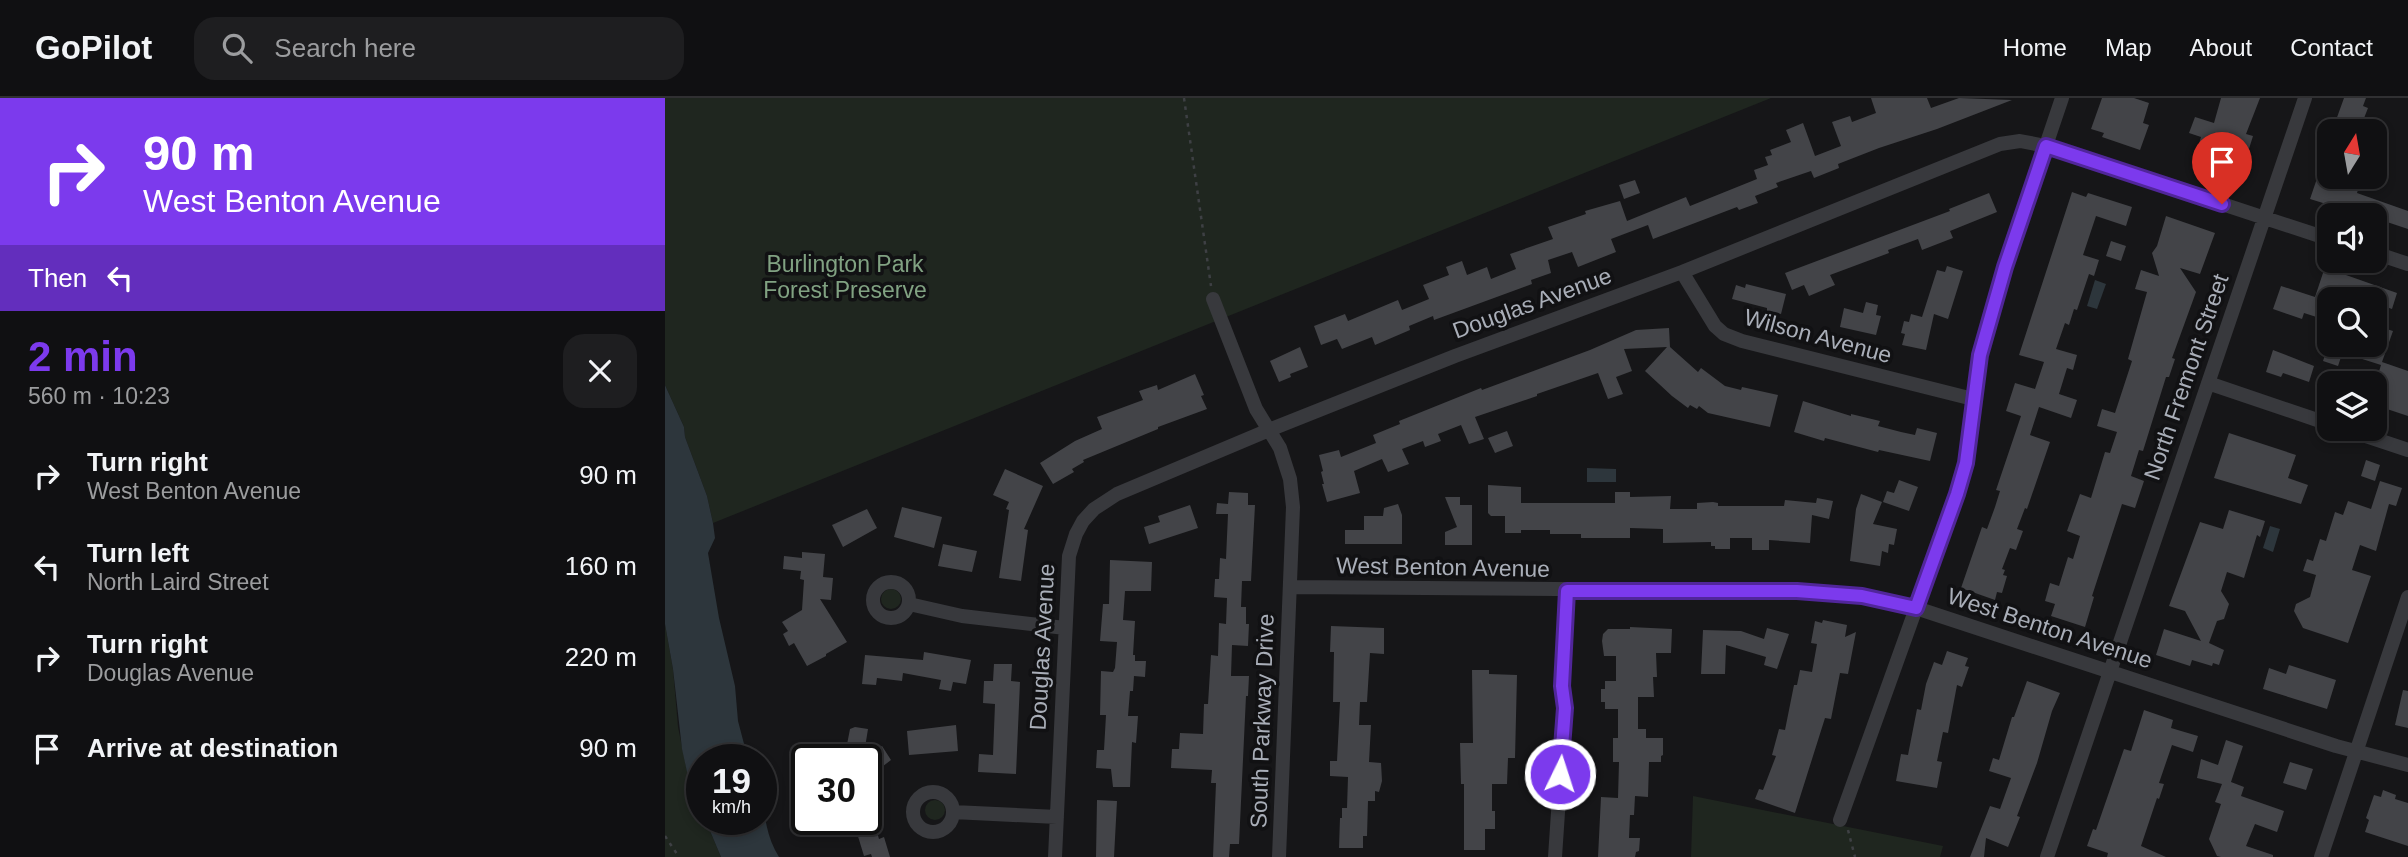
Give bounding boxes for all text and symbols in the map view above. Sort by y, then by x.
search box [194,17,684,80]
text: GoPilot [35,29,152,66]
icon: search [218,29,256,67]
text: Search here [274,33,416,63]
text: Home [2003,34,2067,61]
text: Map [2105,34,2152,61]
text: About [2190,34,2252,61]
text: Contact [2290,34,2373,61]
north arrow [2317,119,2387,189]
map controls [2317,119,2387,441]
icon: right [28,126,119,217]
text: 90 m [143,126,255,180]
pin [2192,132,2252,204]
icon: arrive [2203,143,2241,181]
text: West Benton Avenue [143,183,441,219]
button: sound [2317,203,2387,273]
park label: Burlington Park Forest Preserve [763,251,927,303]
icon: left [101,259,139,297]
street label: Douglas Avenue [1449,262,1615,344]
text: Then [28,263,87,293]
street label: North Fremont Street [2139,270,2234,483]
button: search [2317,287,2387,357]
street label: Wilson Avenue [1741,304,1895,368]
text: 2 min [28,333,138,380]
button: close [563,334,637,408]
button: layers [2317,371,2387,441]
text: 560 m · 10:23 [28,383,170,409]
text: Turn right [87,447,208,477]
icon: right [28,457,66,495]
text: 90 m [579,460,637,490]
text: West Benton Avenue [87,478,301,504]
text: Turn left [87,538,189,568]
icon: left [28,548,66,586]
text: 160 m [565,551,637,581]
street label: West Benton Avenue [1336,552,1550,582]
street label: Douglas Avenue [1025,563,1059,731]
text: North Laird Street [87,569,269,595]
street label: West Benton Avenue [1944,583,2156,673]
street label: South Parkway Drive [1245,613,1279,829]
text: Turn right [87,629,208,659]
icon: right [28,639,66,677]
text: 220 m [565,642,637,672]
text: Douglas Avenue [87,660,254,686]
icon: arrive [28,730,66,768]
text: Arrive at destination [87,733,338,763]
text: 90 m [579,733,637,763]
position arrow [1523,737,1597,811]
speed limit sign: 30 [791,744,882,835]
text: 19 [712,761,751,800]
text: km/h [712,797,751,817]

